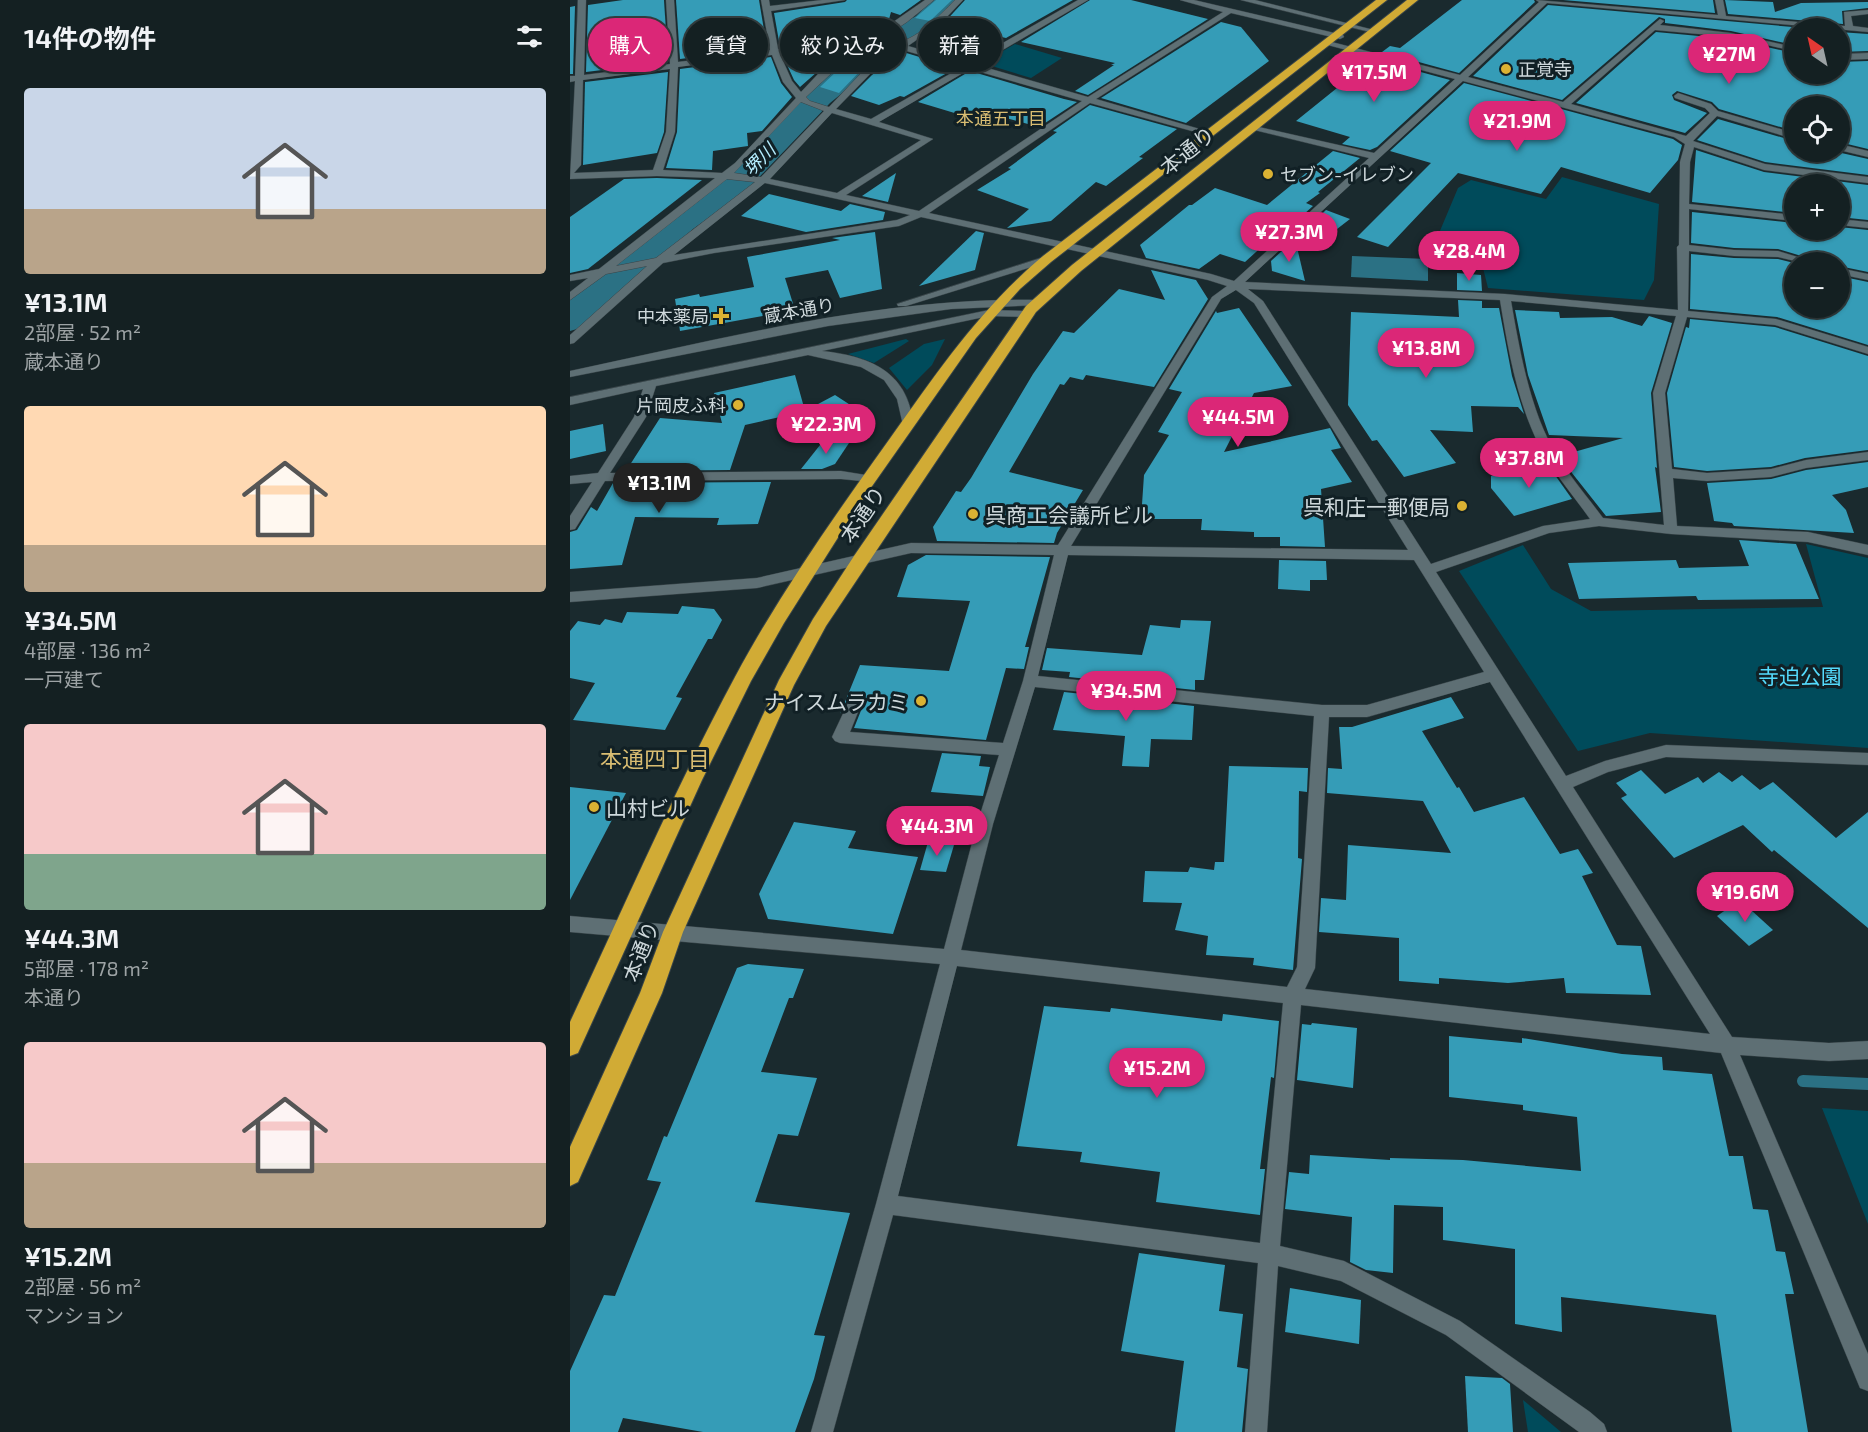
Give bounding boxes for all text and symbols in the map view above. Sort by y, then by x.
chip: 購入 [588,18,672,72]
chip: 賃貸 [684,18,768,72]
chip: 絞り込み [780,18,906,72]
chip: 新着 [918,18,1002,72]
north arrow [1784,18,1850,84]
map controls [1784,18,1850,318]
icon: filters [513,20,546,53]
text: 14件の物件 [24,22,156,53]
pin: ¥27M [1693,34,1765,85]
text: ¥27M [1702,41,1756,65]
pin: ¥17.5M [1325,52,1423,103]
place label: 正覚寺 [1518,58,1572,80]
text: ¥17.5M [1341,59,1407,83]
marker: 正覚寺 [1499,62,1513,76]
button: locate [1784,96,1850,162]
pin: ¥21.9M [1468,101,1566,152]
district label: 本通五丁目 [956,107,1046,129]
text: ¥21.9M [1483,108,1551,132]
street label: 本通り [1155,120,1219,180]
icon: home [231,127,339,235]
water label: 堺川 [738,137,781,180]
place label: セブン-イレブン [1280,163,1414,185]
marker: セブン-イレブン [1261,167,1275,181]
button: + [1784,174,1850,240]
pin: ¥27.3M [1240,212,1338,263]
text: ¥27.3M [1254,219,1324,243]
pin: ¥28.4M [1420,231,1518,282]
text: ¥28.4M [1432,238,1506,262]
button: − [1784,252,1850,318]
text: ¥13.1M [24,286,107,317]
street label: 蔵本通り [762,293,836,327]
place label: 中本薬局 [637,305,709,327]
marker: 中本薬局 [714,309,728,323]
text: 2部屋 · 52 m² [24,320,141,344]
pin: ¥13.8M [1377,328,1475,379]
text: ¥13.8M [1392,335,1460,359]
text: 蔵本通り [24,349,104,373]
place label: 片岡皮ふ科 [636,394,726,416]
pin: ¥44.5M [1189,397,1287,448]
marker: 片岡皮ふ科 [731,398,745,412]
pin: ¥22.3M [777,404,875,455]
text: ¥44.5M [1202,404,1274,428]
text: ¥22.3M [790,411,862,435]
pin: ¥37.8M [1480,438,1578,489]
icon: home [231,445,339,553]
text: ¥37.8M [1494,445,1564,469]
pin: ¥13.1M [610,463,708,514]
text: ¥13.1M [627,470,691,494]
street label: 本通り [834,481,890,547]
place label: 呉和庄一郵便局 [1303,494,1450,519]
marker: 呉和庄一郵便局 [1455,499,1469,513]
place label: 呉商工会議所ビル [985,502,1153,527]
marker: 呉商工会議所ビル [966,507,980,521]
text: ¥34.5M [24,604,117,635]
text: 4部屋 · 136 m² [24,638,151,662]
park label: 寺迫公園 [1758,663,1842,688]
text: 一戸建て [24,667,104,691]
pin: ¥34.5M [1077,671,1175,722]
text: ¥34.5M [1090,678,1162,702]
place label: ナイスムラカミ [764,689,909,714]
marker: ナイスムラカミ [914,694,928,708]
district label: 本通四丁目 [600,745,710,771]
icon: home [231,763,339,871]
place label: 山村ビル [606,795,690,820]
marker: 山村ビル [587,800,601,814]
pin: ¥44.3M [888,806,986,857]
text: ¥44.3M [900,813,974,837]
pin: ¥19.6M [1696,872,1794,923]
text: ¥19.6M [1711,879,1779,903]
street label: 本通り [617,917,663,985]
text: ¥44.3M [24,922,119,953]
text: 5部屋 · 178 m² [24,956,149,980]
text: 本通り [24,985,84,1009]
pin: ¥15.2M [1108,1048,1206,1099]
text: ¥15.2M [1123,1055,1191,1079]
icon: home [231,1081,339,1189]
text: ¥15.2M [24,1240,112,1271]
text: 2部屋 · 56 m² [24,1274,141,1298]
text: マンション [24,1303,124,1327]

